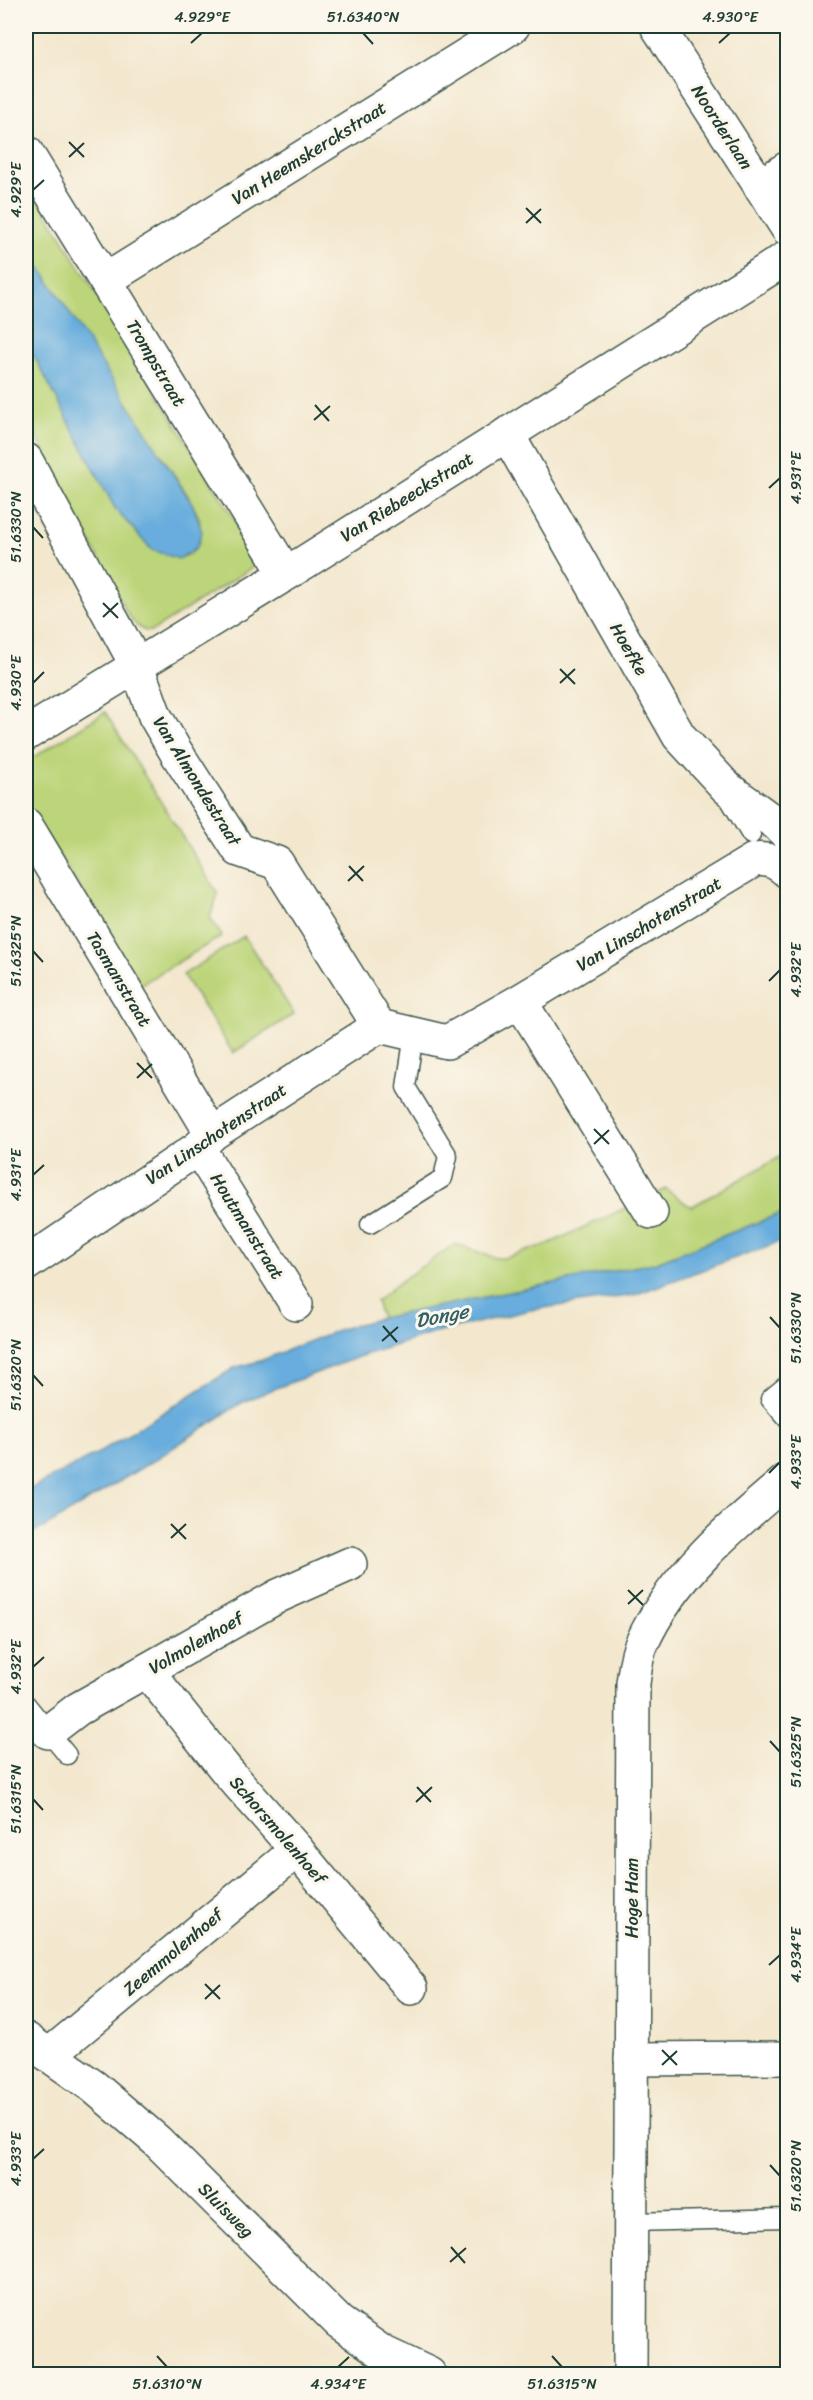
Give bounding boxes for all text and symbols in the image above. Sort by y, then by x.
text: 4.929°E [174,4,232,30]
text: 51.6340°N [327,4,400,30]
text: 4.930°E [702,4,759,30]
street label: Noorderlaan [682,78,762,176]
street label: Van Heemskerckstraat [225,92,393,214]
text: 4.929°E [3,160,29,218]
street label: Trompstraat [117,313,195,413]
street label: Van Riebeeckstraat [334,443,480,551]
text: 4.931°E [783,450,809,504]
text: 51.6330°N [3,491,29,563]
street label: Hoefke [601,616,657,682]
text: 4.930°E [3,654,29,711]
street label: Van Almondestraat [144,710,250,853]
street label: Van Linschotenstraat [570,868,728,980]
text: 51.6325°N [3,915,29,987]
street label: Tasmanstraat [78,925,161,1034]
text: 4.932°E [783,941,809,997]
street label: Van Linschotenstraat [138,1074,294,1194]
text: 4.931°E [3,1147,29,1201]
street label: Houtmanstraat [201,1166,293,1286]
text: 51.6330°N [783,1292,809,1364]
water label: Donge [413,1293,473,1338]
text: 51.6320°N [3,1338,29,1411]
text: 4.933°E [783,1433,809,1489]
street label: Volmolenhoef [142,1602,252,1683]
text: 4.932°E [3,1638,29,1694]
text: 51.6325°N [783,1716,809,1788]
text: 51.6315°N [3,1764,29,1834]
street label: Schorsmolenhoef [221,1768,336,1894]
street label: Hoge Ham [616,1858,648,1938]
street label: Zeemmolenhoef [115,1898,232,2004]
text: 4.934°E [783,1926,809,1983]
text: 4.933°E [3,2130,29,2186]
text: 51.6320°N [783,2139,809,2212]
street label: Sluisweg [190,2174,262,2246]
text: 51.6310°N [132,2371,202,2397]
text: 4.934°E [310,2371,367,2397]
text: 51.6315°N [527,2371,597,2397]

